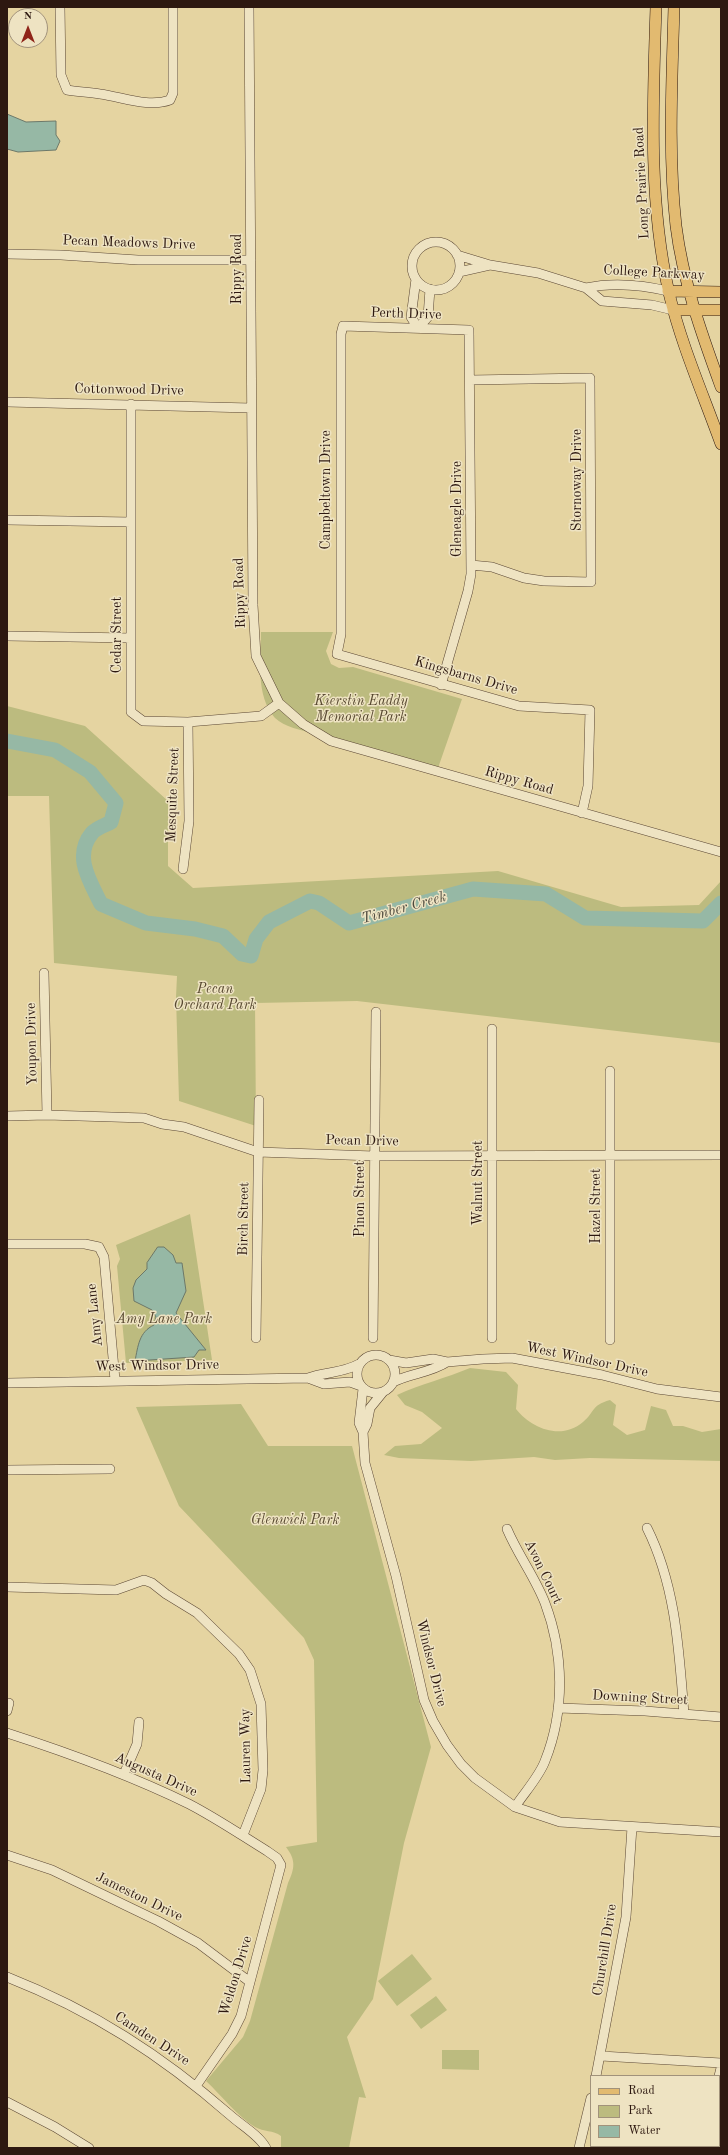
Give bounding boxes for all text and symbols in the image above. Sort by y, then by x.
north arrow [8,8,48,48]
text: N [24,11,32,22]
street label: Long Prairie Road [631,126,653,240]
street label: Pecan Meadows Drive [62,232,196,254]
street label: Rippy Road [229,234,245,304]
street label: College Parkway [603,262,705,284]
street label: Perth Drive [370,304,442,324]
street label: Cottonwood Drive [74,381,184,399]
street label: Stornoway Drive [569,429,585,531]
street label: Campbeltown Drive [318,430,334,550]
street label: Gleneagle Drive [449,461,465,557]
street label: Rippy Road [230,557,250,629]
street label: Cedar Street [109,597,125,673]
street label: Kingsbarns Drive [412,653,520,699]
park label: Kierstin Eaddy Memorial Park [314,693,408,726]
street label: Mesquite Street [163,747,183,843]
street label: Rippy Road [483,763,555,799]
water label: Timber Creek [359,888,449,928]
park label: Pecan Orchard Park [174,981,256,1014]
street label: Youpon Drive [23,1002,41,1086]
street label: Pecan Drive [325,1132,399,1150]
street label: Walnut Street [470,1140,486,1226]
street label: Pinon Street [352,1161,368,1237]
street label: Hazel Street [588,1168,604,1244]
street label: Birch Street [235,1182,253,1256]
street label: Amy Lane [83,1283,107,1347]
park label: Amy Lane Park [116,1311,212,1327]
street label: West Windsor Drive [524,1339,650,1381]
street label: West Windsor Drive [95,1357,219,1375]
park label: Glenwick Park [251,1512,339,1528]
street label: Avon Court [520,1537,566,1607]
street label: Windsor Drive [412,1618,450,1708]
street label: Downing Street [592,1687,688,1709]
street label: Lauren Way [237,1708,255,1784]
street label: Augusta Drive [112,1749,200,1801]
street label: Jameston Drive [93,1869,185,1925]
street label: Churchill Drive [589,1903,621,1997]
street label: Weldon Drive [216,1934,256,2018]
street label: Camden Drive [111,2008,193,2070]
legend [590,2075,720,2147]
text: Road [628,2085,655,2097]
text: Park [628,2105,653,2117]
text: Water [628,2125,660,2137]

